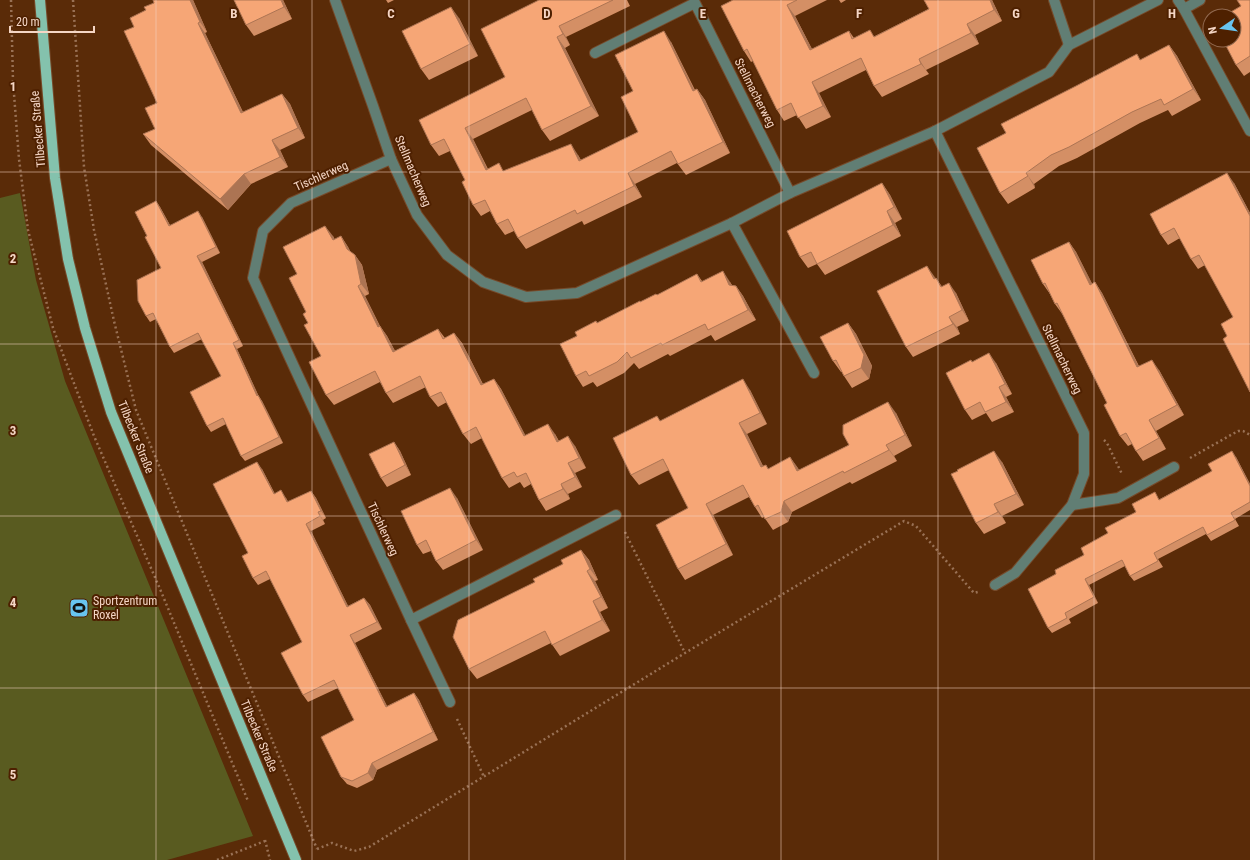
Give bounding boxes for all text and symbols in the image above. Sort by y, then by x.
text: B [230,6,238,21]
text: C [387,6,395,21]
text: D [543,6,551,21]
text: E [700,6,707,21]
text: F [856,6,862,21]
text: G [1012,6,1020,21]
text: H [1168,6,1176,21]
scale bar [10,8,94,34]
north arrow [1202,8,1242,48]
text: 20 m [16,15,40,29]
text: N [1206,25,1220,35]
street label: Stellmacherweg [732,56,778,130]
text: 1 [10,79,16,94]
street label: Tilbecker Straße [28,90,48,168]
street label: Stellmacherweg [392,133,434,209]
street label: Tischlerweg [292,158,350,194]
text: 2 [10,251,17,266]
street label: Stellmacherweg [1039,322,1085,396]
street label: Tilbecker Straße [115,399,157,476]
text: 3 [10,423,16,438]
street label: Tischlerweg [365,500,401,558]
place label: Sportzentrum Roxel [93,594,157,622]
text: 4 [10,595,17,610]
sports icon: Sportzentrum Roxel [68,597,90,619]
street label: Tilbecker Straße [238,698,281,775]
text: 5 [10,767,17,782]

